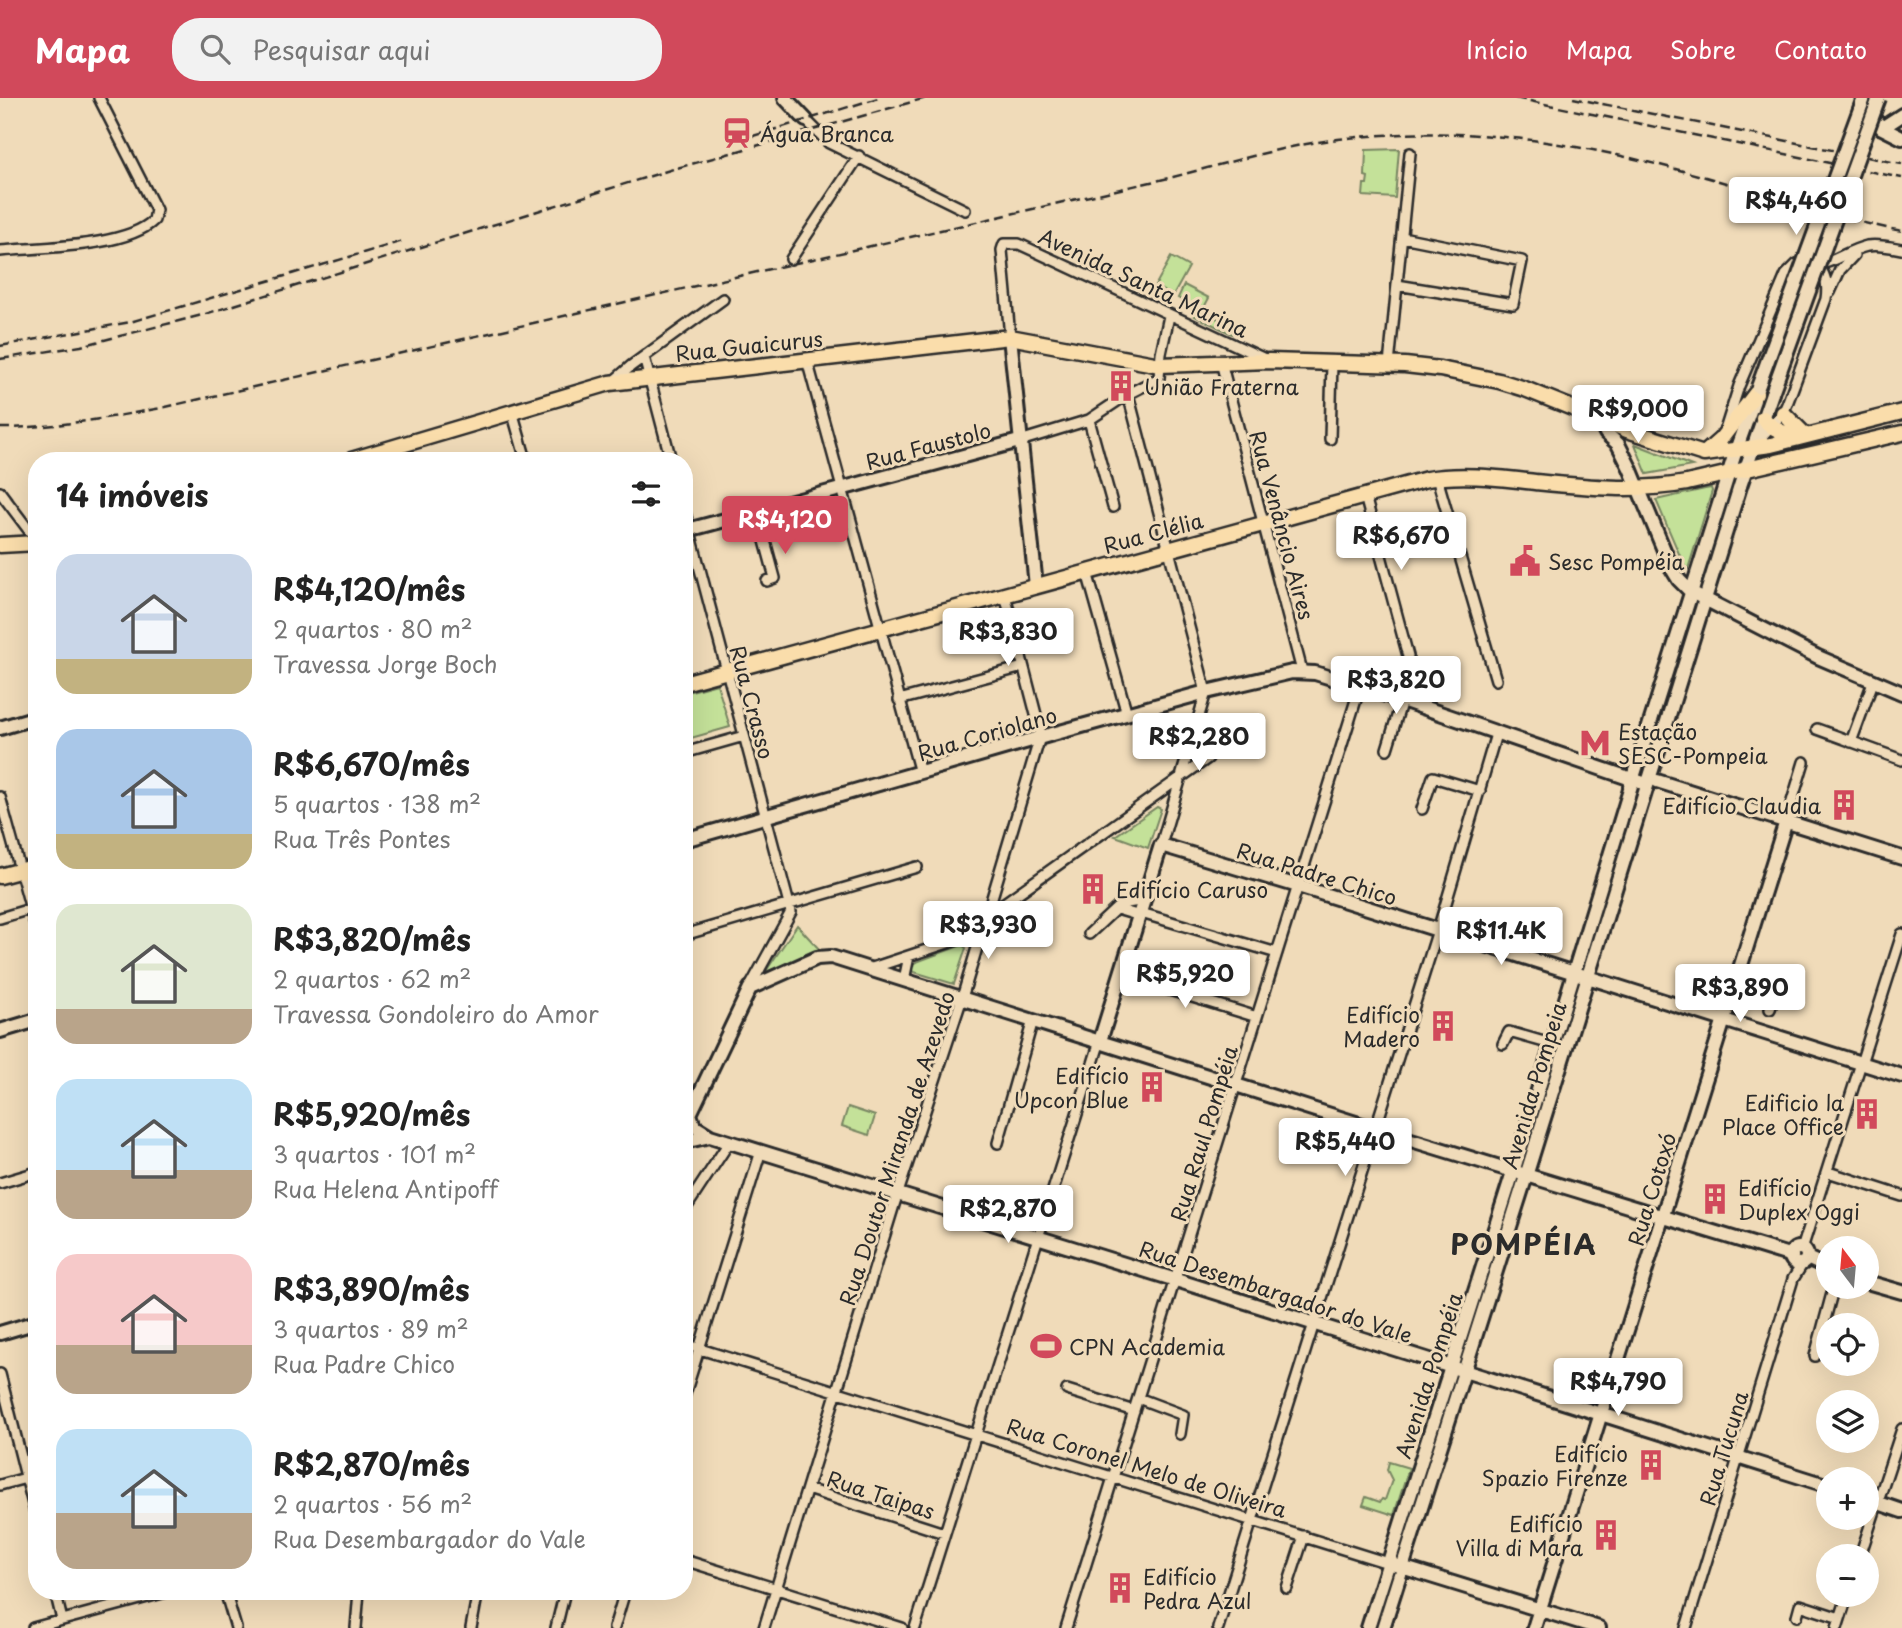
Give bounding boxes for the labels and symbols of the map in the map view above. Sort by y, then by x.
station icon: Água Branca [720,116,754,150]
place label: Água Branca [760,117,894,149]
pin: R$4,460 [1731,178,1861,237]
street label: Avenida Santa Marina [1034,219,1255,345]
street label: Rua Guaicurus [674,321,824,369]
building icon: União Fraterna [1104,369,1138,403]
place label: União Fraterna [1144,370,1299,402]
pin: R$9,000 [1573,386,1703,445]
street label: Rua Faustolo [862,413,994,477]
street label: Rua Venâncio Aires [1242,427,1324,623]
pin: R$4,120 [720,496,850,556]
street label: Rua Clélia [1100,503,1207,561]
pin: R$6,670 [1336,512,1466,572]
public building icon: Sesc Pompéia [1508,544,1542,578]
place label: Sesc Pompéia [1548,545,1685,577]
pin: R$3,830 [943,608,1073,668]
street label: Rua Crasso [723,642,783,762]
pin: R$3,820 [1331,656,1461,716]
street label: Rua Coriolano [914,698,1060,768]
pin: R$2,280 [1134,714,1264,773]
place label: Estação SESC-Pompeia [1618,715,1768,771]
metro station icon: Estação SESC-Pompeia [1578,726,1612,760]
building icon: Edifício Claudia [1827,788,1861,822]
place label: Edifício Claudia [1662,789,1822,821]
street label: Rua Padre Chico [1233,833,1401,913]
building icon: Edifício Caruso [1076,872,1110,906]
place label: Edifício Caruso [1116,873,1268,905]
pin: R$3,930 [923,902,1053,961]
pin: R$11.4K [1436,908,1566,967]
pin: R$5,920 [1120,950,1250,1010]
pin: R$3,890 [1675,964,1805,1024]
street label: Rua Doutor Miranda de Azevedo [830,987,962,1309]
street label: Avenida Pompeia [1492,997,1574,1172]
place label: Edifício Madero [1343,998,1420,1054]
building icon: Edifício Madero [1426,1009,1460,1043]
street label: Rua Raul Pompéia [1161,1041,1245,1225]
place label: Edifício Upcon Blue [1014,1059,1129,1115]
building icon: Edifício Upcon Blue [1135,1070,1169,1104]
place label: Edificio la Place Office [1722,1086,1845,1142]
building icon: Edificio la Place Office [1850,1097,1884,1131]
pin: R$5,440 [1280,1118,1410,1178]
street label: Rua Cotoxó [1619,1128,1683,1250]
place label: Edifício Duplex Oggi [1738,1171,1860,1227]
building icon: Edifício Duplex Oggi [1698,1182,1732,1216]
pin: R$2,870 [943,1186,1073,1245]
district label: POMPÉIA [1450,1222,1598,1265]
street label: Rua Desembargador do Vale [1135,1232,1417,1350]
north arrow [1816,1236,1880,1298]
street label: Avenida Pompéia [1386,1288,1470,1462]
sports icon: CPN Academia [1029,1329,1063,1363]
place label: CPN Academia [1069,1330,1225,1362]
pin: R$4,790 [1553,1358,1683,1418]
street label: Rua Tucuna [1690,1387,1756,1509]
street label: Rua Coronel Melo de Oliveira [1003,1409,1292,1525]
place label: Edifício Spazio Firenze [1482,1437,1628,1493]
building icon: Edifício Spazio Firenze [1634,1448,1668,1482]
street label: Rua Taipas [823,1462,939,1526]
place label: Edifício Villa di Mara [1455,1507,1584,1563]
building icon: Edifício Villa di Mara [1589,1518,1623,1552]
place label: Edifício Pedra Azul [1143,1560,1252,1616]
building icon: Edifício Pedra Azul [1103,1571,1137,1605]

